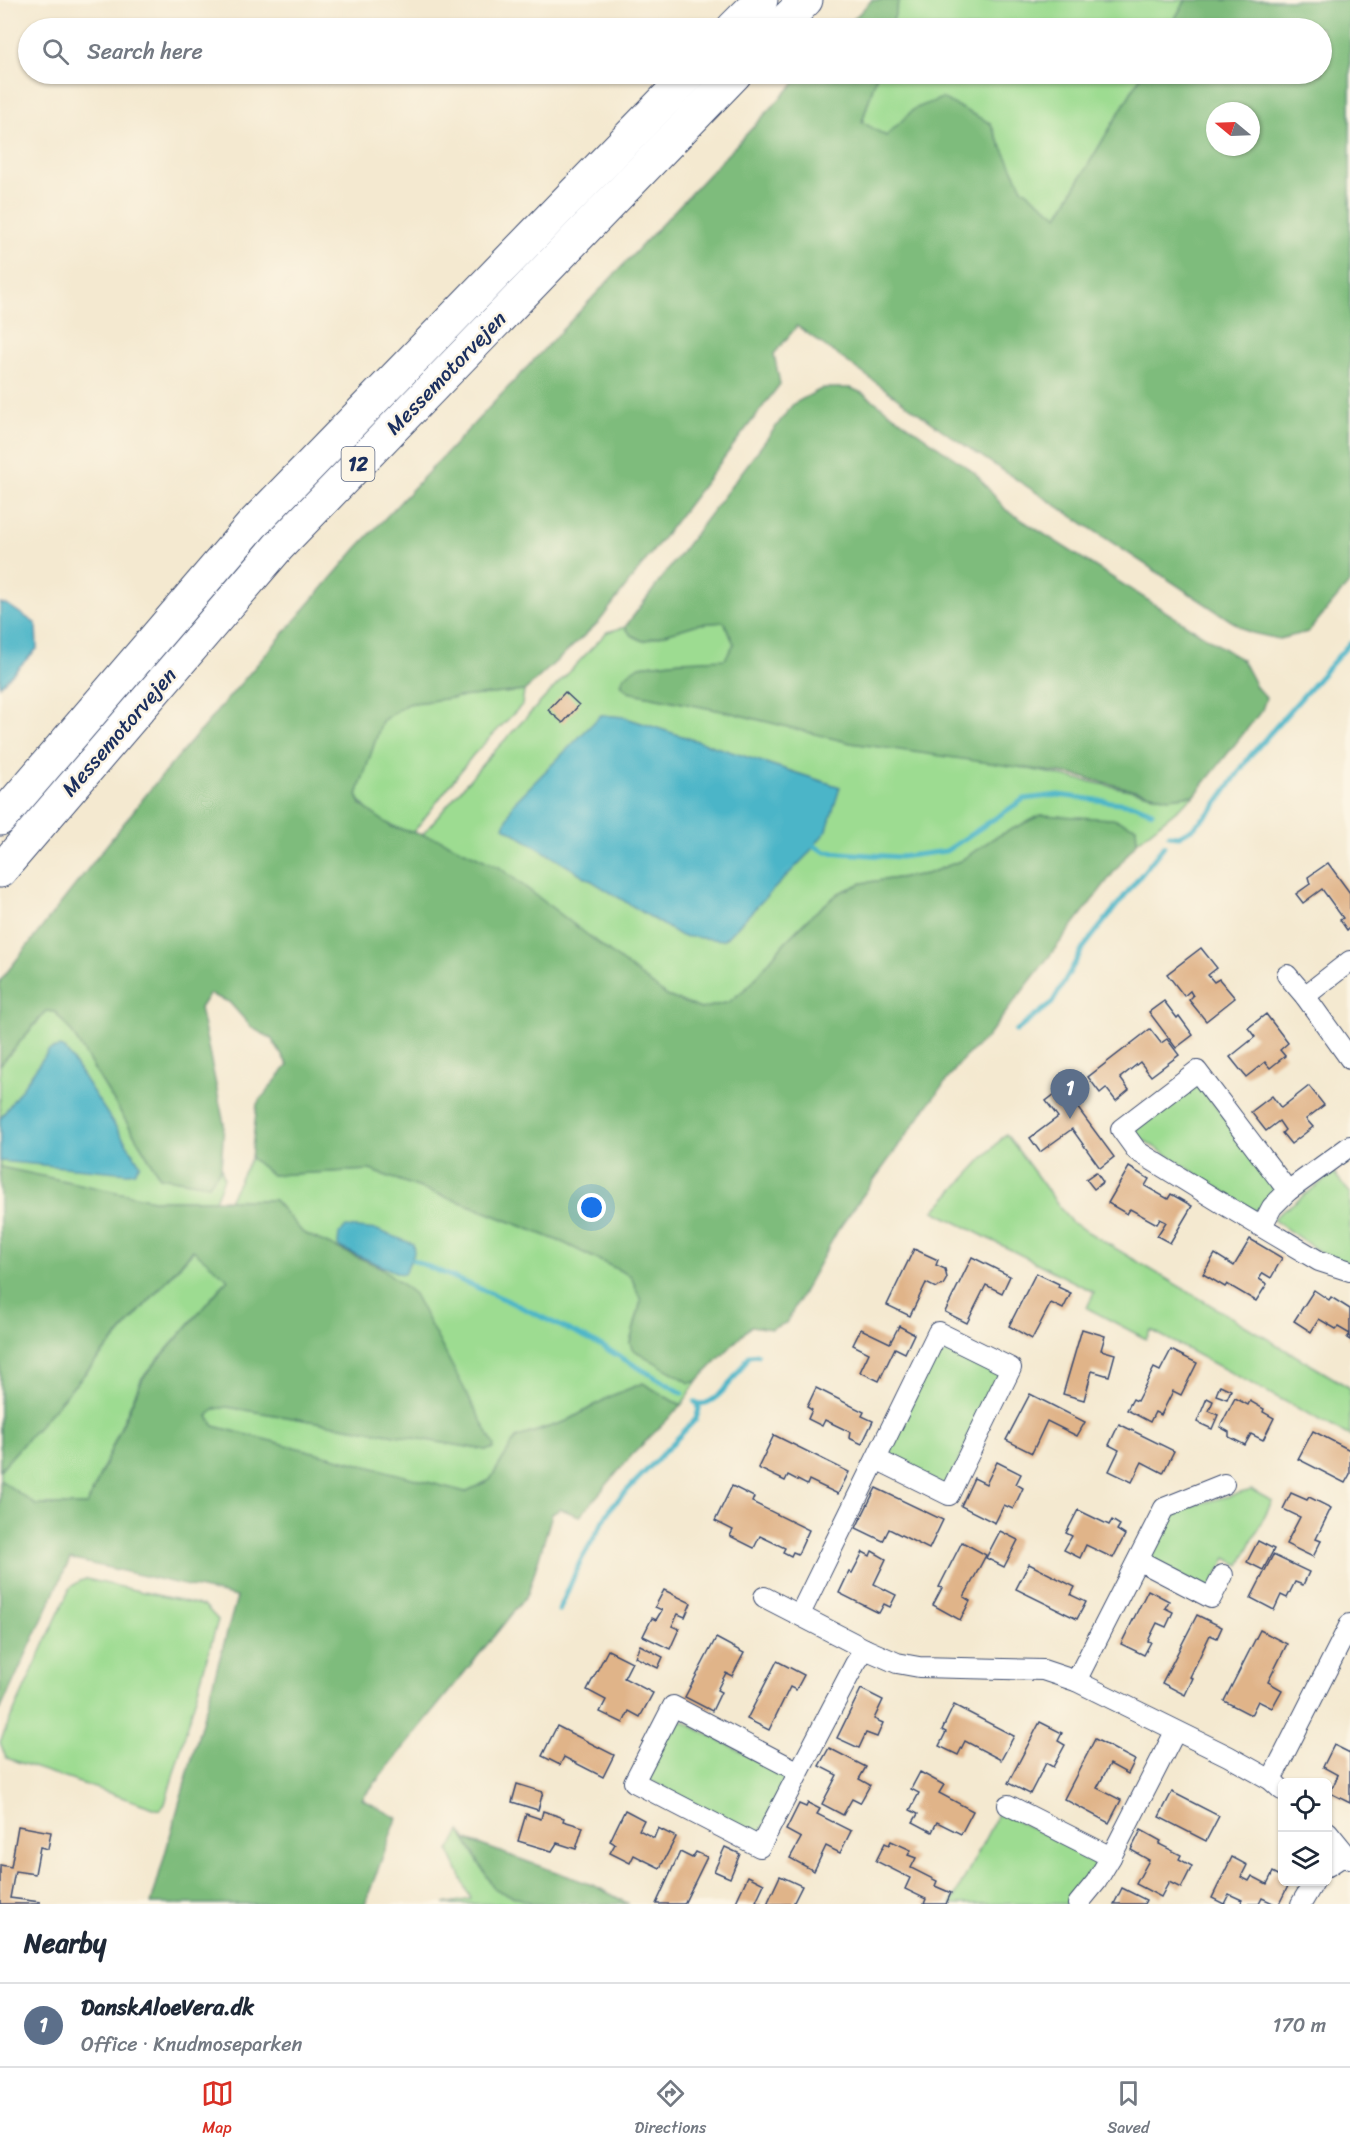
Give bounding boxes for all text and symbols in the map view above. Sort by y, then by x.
search box [18,18,1332,84]
text: Search here [87,32,203,71]
icon: search [39,35,72,68]
north arrow [1206,102,1260,156]
street label: Messemotorvejen [376,302,516,444]
road number: 12 [342,447,374,481]
street label: Messemotorvejen [52,658,186,806]
pin: 1 [1050,1070,1090,1119]
your location [577,1193,606,1222]
map controls [1278,1778,1332,1886]
button: locate [1278,1778,1332,1832]
button: layers [1278,1832,1332,1886]
text: Nearby [24,1920,106,1966]
text: DanskAloeVera.dk [81,1988,254,2027]
text: 1 [39,2008,48,2043]
text: 170 m [1273,2008,1326,2043]
text: Office · Knudmoseparken [81,2027,302,2062]
tab: Map [201,2077,234,2142]
tab: Directions [635,2077,706,2142]
tab: Saved [1107,2077,1149,2142]

